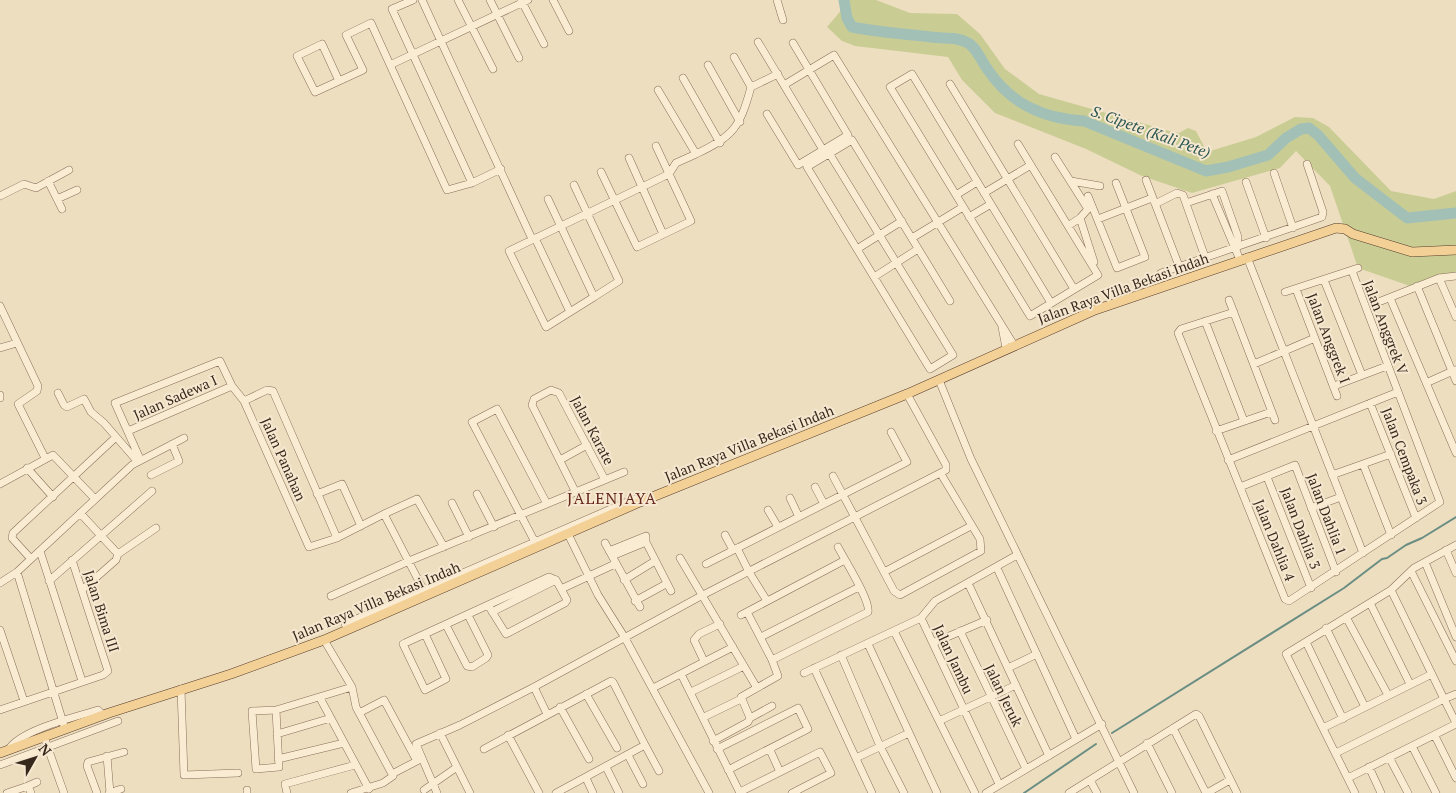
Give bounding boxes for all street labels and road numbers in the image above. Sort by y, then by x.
street label: Jalan Raya Villa Bekasi Indah [1035,248,1211,328]
street label: Jalan Anggrek V [1359,277,1413,377]
street label: Jalan Anggrek I [1303,290,1355,386]
street label: Jalan Sadewa I [130,370,220,424]
street label: Jalan Karate [567,392,619,468]
street label: Jalan Raya Villa Bekasi Indah [662,400,836,486]
street label: Jalan Cempaka 3 [1378,405,1432,507]
street label: Jalan Panahan [257,414,311,504]
street label: Jalan Dahlia 1 [1303,470,1351,558]
street label: Jalan Dahlia 3 [1277,484,1325,572]
street label: Jalan Dahlia 4 [1250,496,1300,584]
street label: Jalan Raya Villa Bekasi Indah [289,557,463,645]
street label: Jalan Bima III [80,568,124,654]
street label: Jalan Jambu [930,621,978,697]
street label: Jalan Jeruk [981,661,1028,730]

